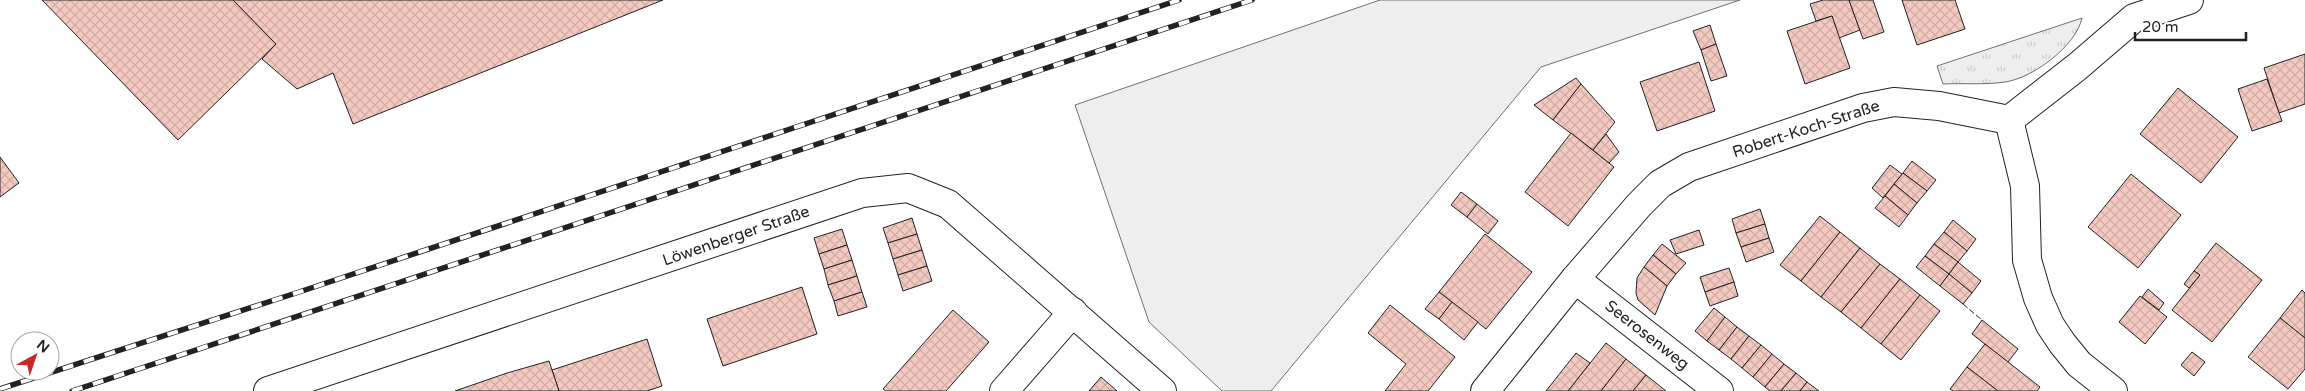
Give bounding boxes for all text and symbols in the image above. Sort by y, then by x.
scale bar [2135,10,2246,42]
text: 20 m [2142,18,2179,36]
street label: Robert-Koch-Straße [1730,96,1882,162]
street label: Löwenberger Straße [660,201,812,271]
street label: Seerosenweg [1601,296,1693,374]
north arrow [10,331,60,381]
text: N [33,336,53,357]

